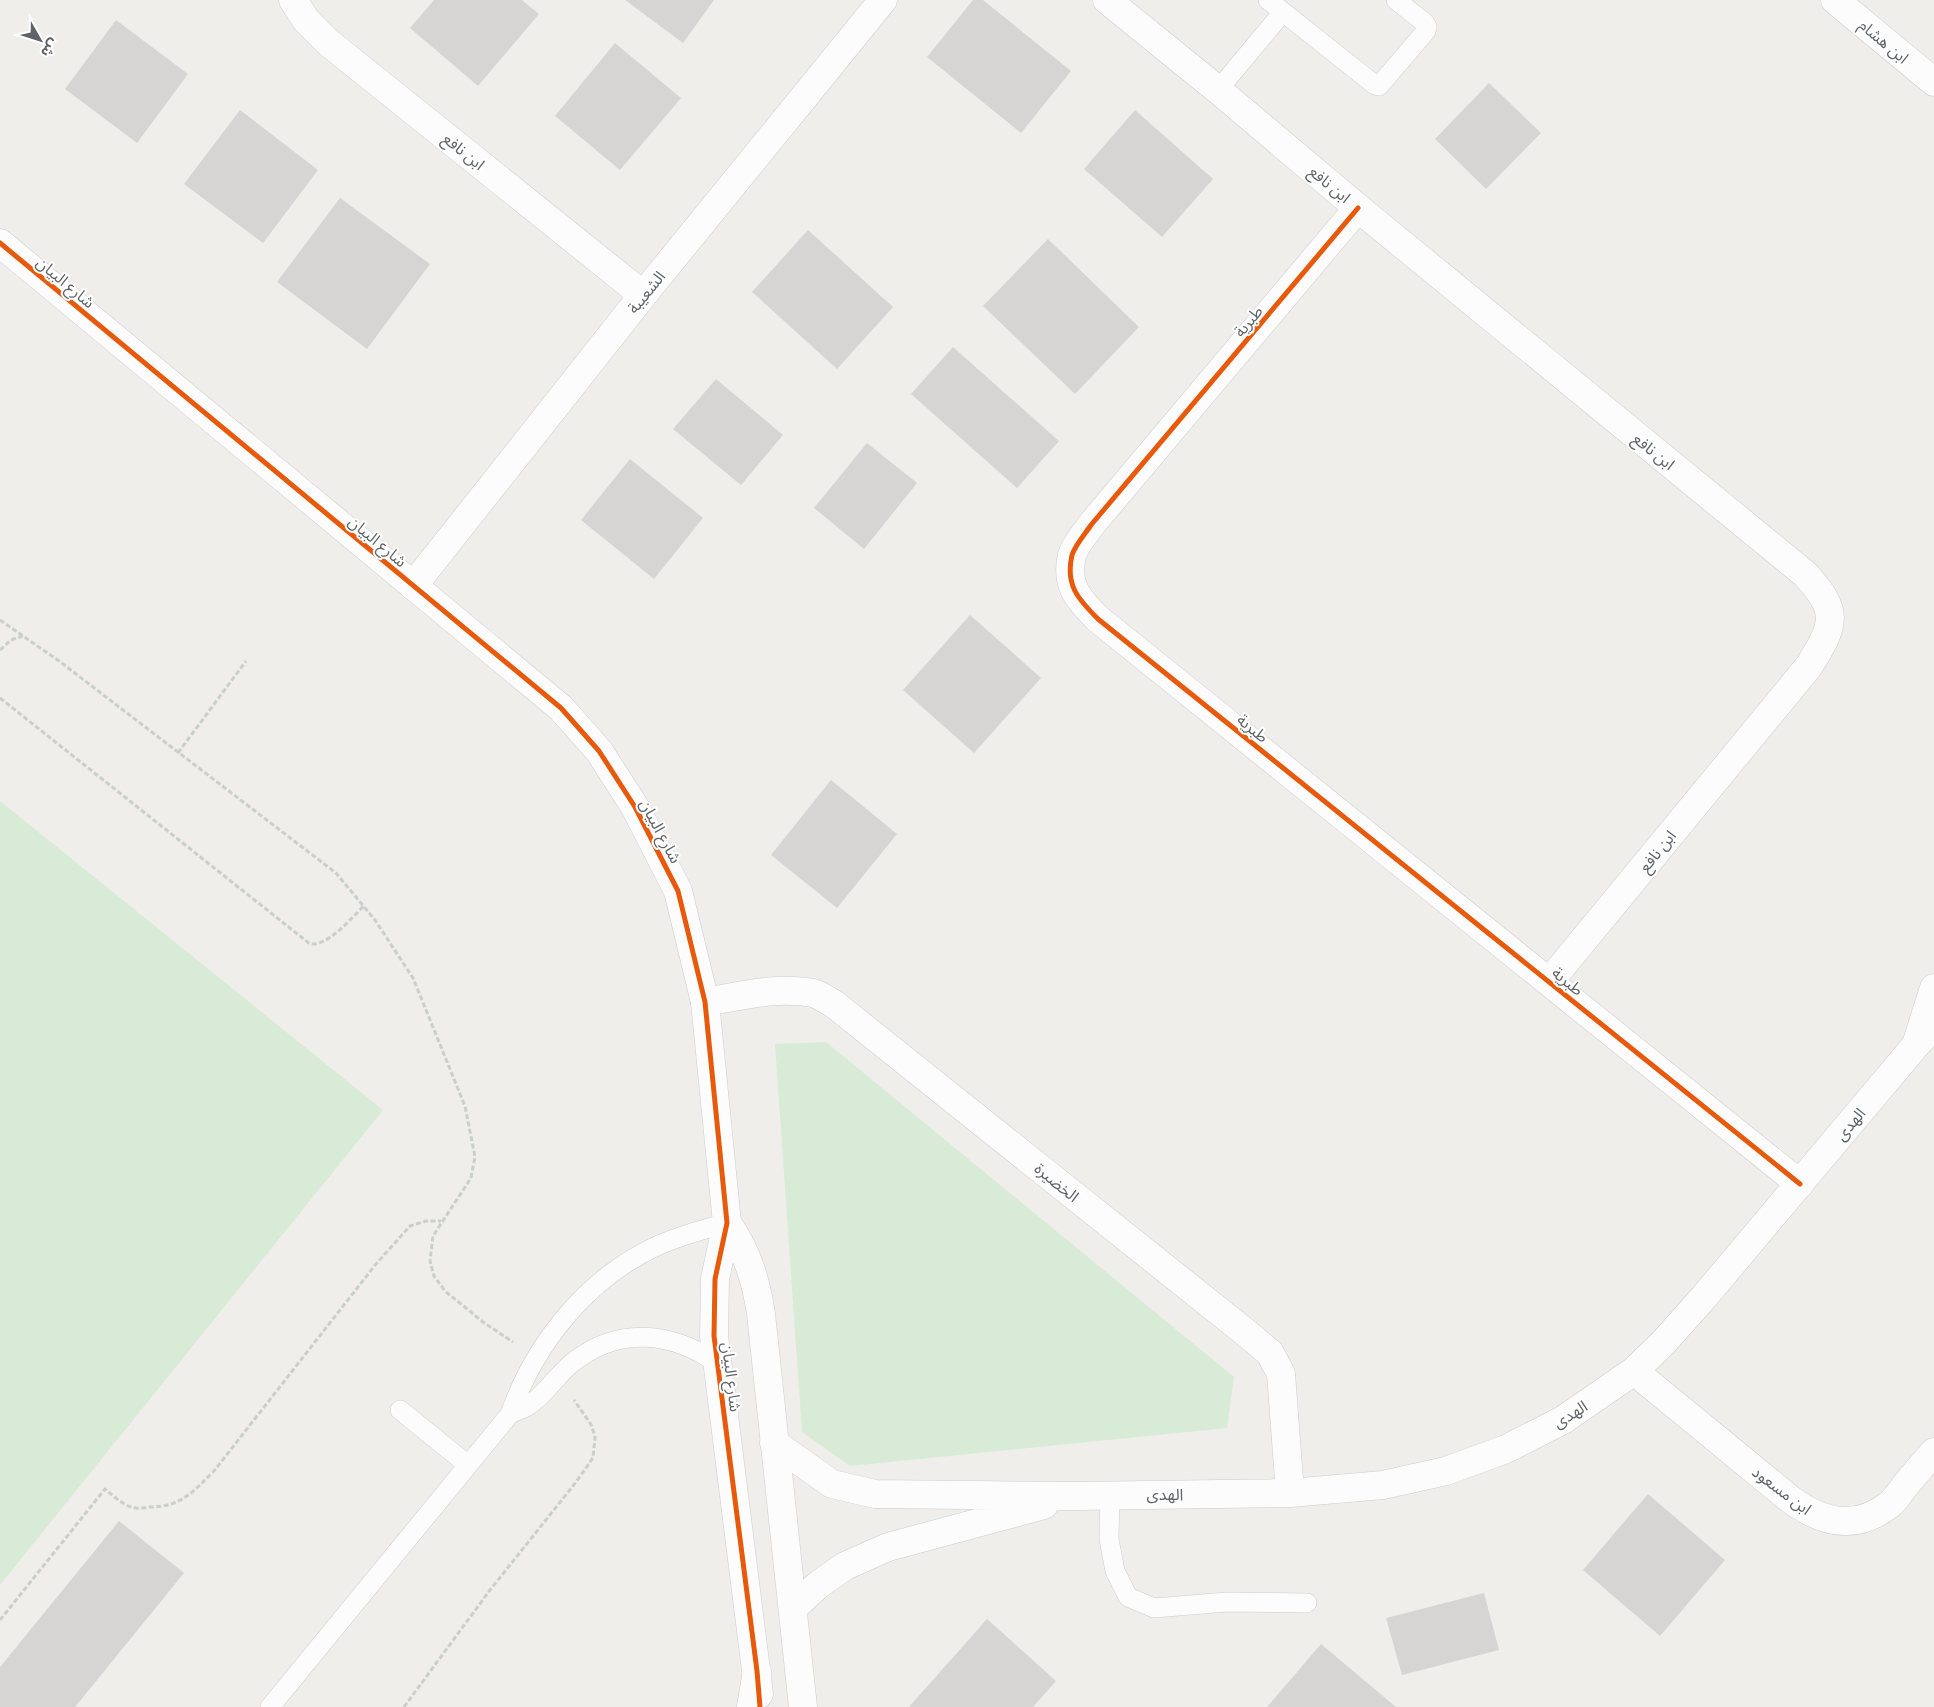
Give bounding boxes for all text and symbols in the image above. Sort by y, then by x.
north arrow [15,15,65,65]
street label: ابن هشام [1853,15,1912,70]
text: ش [38,36,62,61]
street label: ابن نافع [437,129,488,176]
street label: ابن نافع [1303,162,1354,209]
street label: شارع البيان [31,253,99,314]
street label: الشعيبة [624,267,669,317]
street label: طبرية [1230,302,1267,341]
street label: ابن نافع [1627,429,1678,476]
street label: شارع البيان [343,512,411,573]
street label: طبرية [1233,710,1272,747]
street label: شارع البيان [633,796,685,868]
street label: ابن نافع [1635,827,1682,878]
street label: طبرية [1548,963,1587,1000]
street label: الهدى [1831,1104,1869,1145]
street label: الخضيرة [1031,1159,1083,1206]
street label: شارع البيان [715,1341,745,1413]
street label: الهدى [1550,1397,1591,1432]
street label: ابن مسعود [1748,1462,1815,1519]
street label: الهدى [1147,1485,1183,1504]

